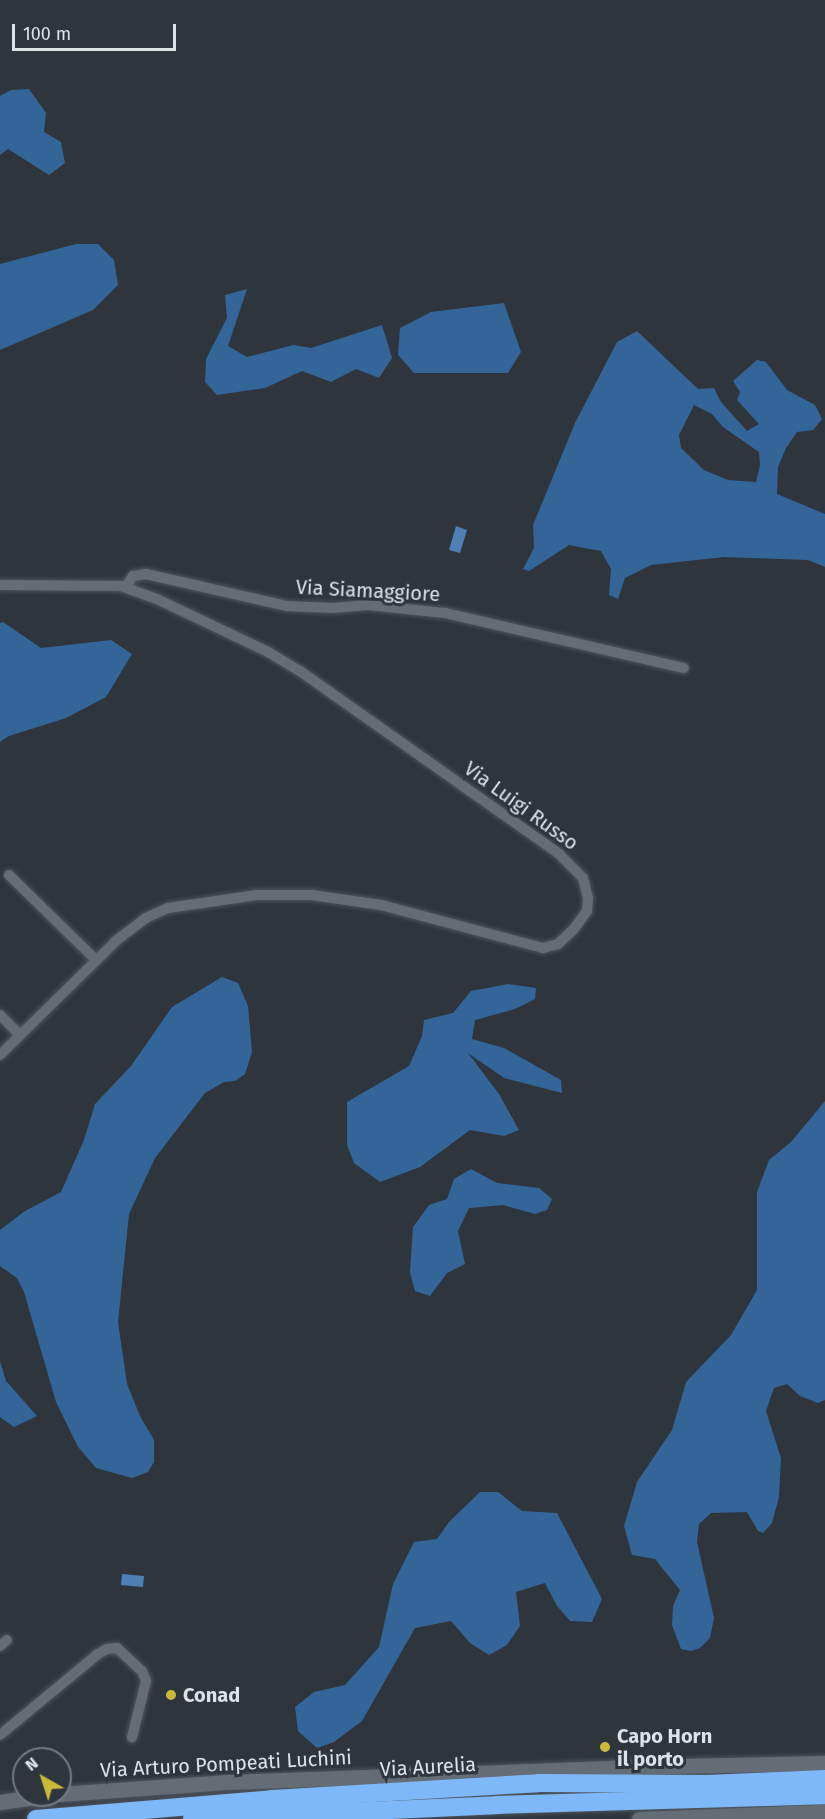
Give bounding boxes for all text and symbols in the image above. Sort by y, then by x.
scale bar [15,12,178,50]
text: 100 m [23,23,71,45]
street label: Via Siamaggiore [295,575,441,607]
street label: Via Luigi Russo [459,757,583,855]
place label: Conad [183,1683,240,1707]
marker: Conad [164,1688,178,1702]
place label: Capo Horn il porto [617,1724,712,1771]
marker: Capo Horn il porto [598,1740,612,1754]
street label: Via Arturo Pompeati Luchini [99,1745,353,1783]
north arrow [12,1747,72,1807]
street label: Via Aurelia [379,1752,477,1782]
text: N [22,1753,42,1775]

